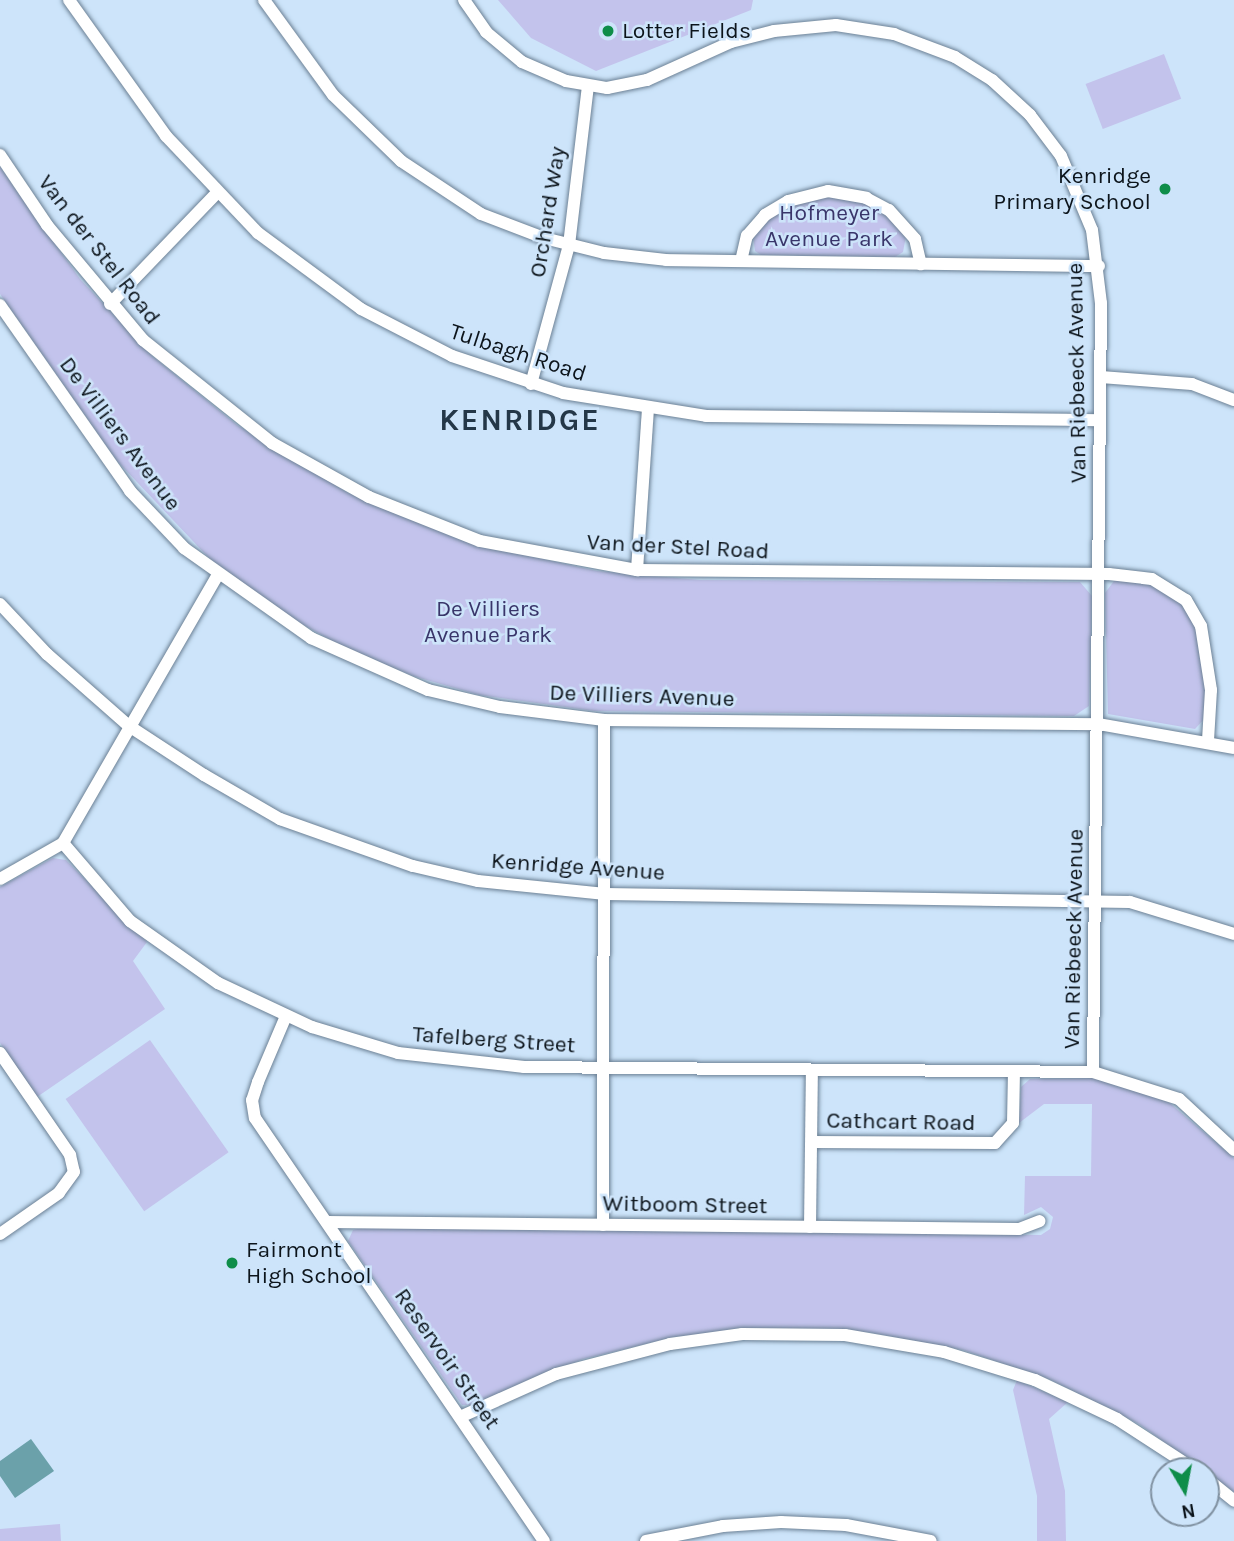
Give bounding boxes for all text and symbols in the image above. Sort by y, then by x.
place label: Lotter Fields [622,17,751,45]
marker: Lotter Fields [600,23,616,39]
street label: Orchard Way [524,145,572,279]
place label: Kenridge Primary School [993,162,1151,216]
street label: Van der Stel Road [32,170,166,330]
marker: Kenridge Primary School [1157,181,1173,197]
park label: Hofmeyer Avenue Park [765,199,893,253]
street label: Van Riebeeck Avenue [1061,263,1093,483]
street label: Tulbagh Road [446,318,590,388]
street label: De Villiers Avenue [53,352,187,516]
district label: KENRIDGE [440,402,600,438]
street label: Van der Stel Road [586,528,770,566]
park label: De Villiers Avenue Park [424,595,552,649]
street label: De Villiers Avenue [549,679,735,713]
street label: Van Riebeeck Avenue [1058,829,1090,1049]
street label: Kenridge Avenue [490,847,666,887]
street label: Tafelberg Street [412,1021,576,1059]
street label: Cathcart Road [826,1107,976,1137]
street label: Witboom Street [602,1190,768,1220]
place label: Fairmont High School [246,1236,372,1290]
marker: Fairmont High School [224,1255,240,1271]
street label: Reservoir Street [388,1283,506,1435]
north arrow [1150,1457,1220,1527]
text: N [1180,1499,1197,1523]

